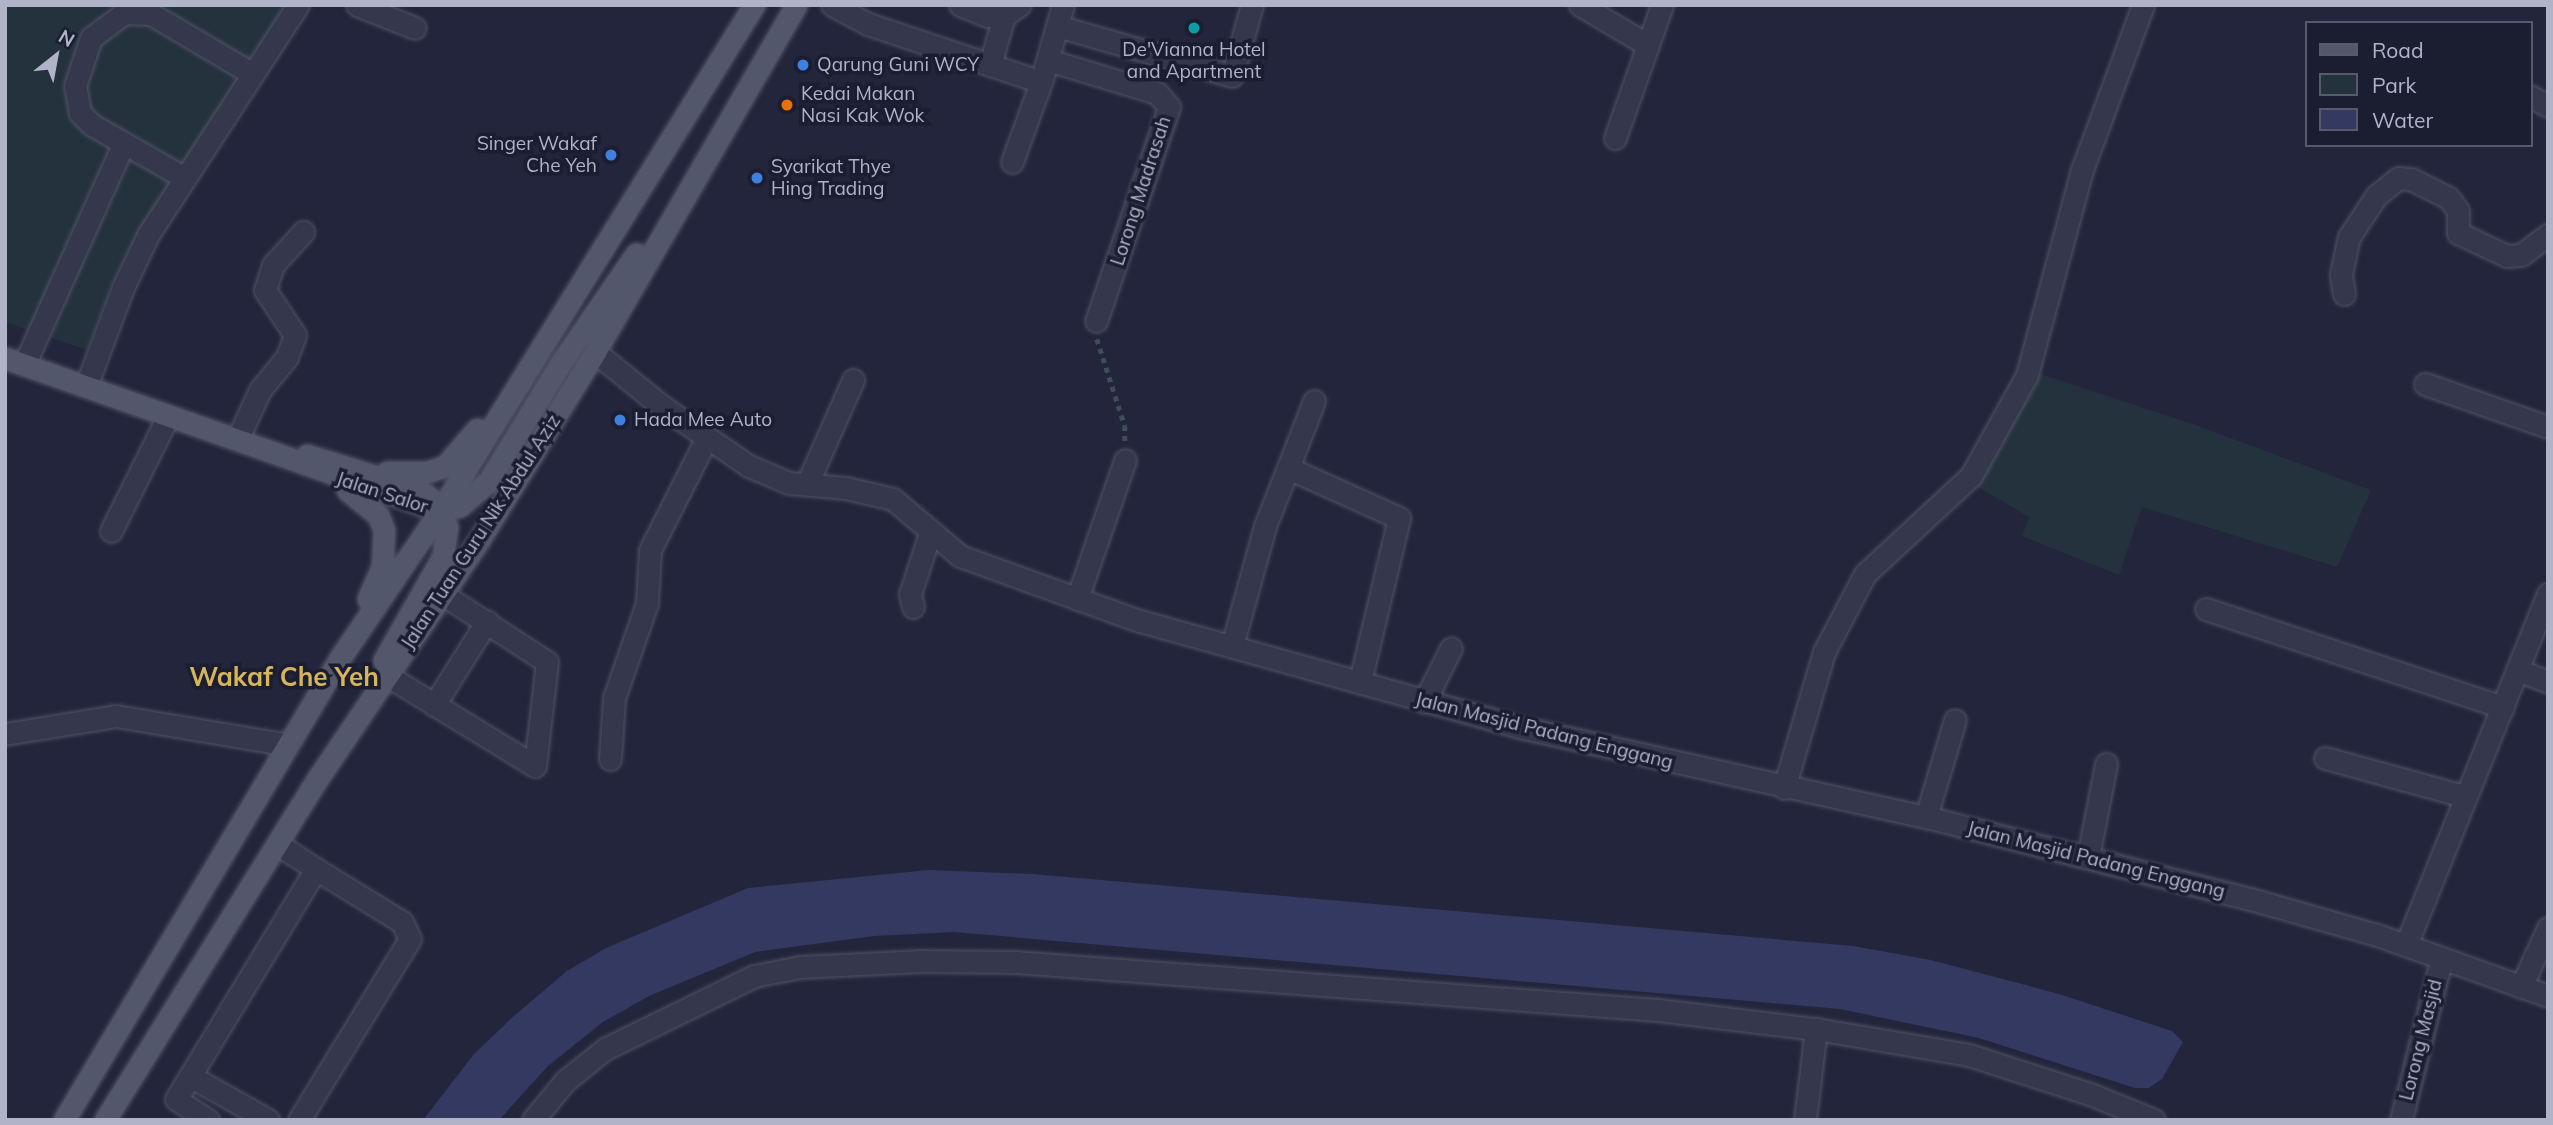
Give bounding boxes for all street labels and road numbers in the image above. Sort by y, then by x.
street label: Lorong Madrasah [1106,114,1176,268]
street label: Jalan Tuan Guru Nik Abdul Aziz [397,411,565,653]
street label: Jalan Salor [333,467,431,519]
street label: Jalan Masjid Padang Enggang [1413,688,1675,774]
street label: Jalan Masjid Padang Enggang [1965,817,2227,903]
street label: Lorong Masjid [2395,977,2447,1103]

